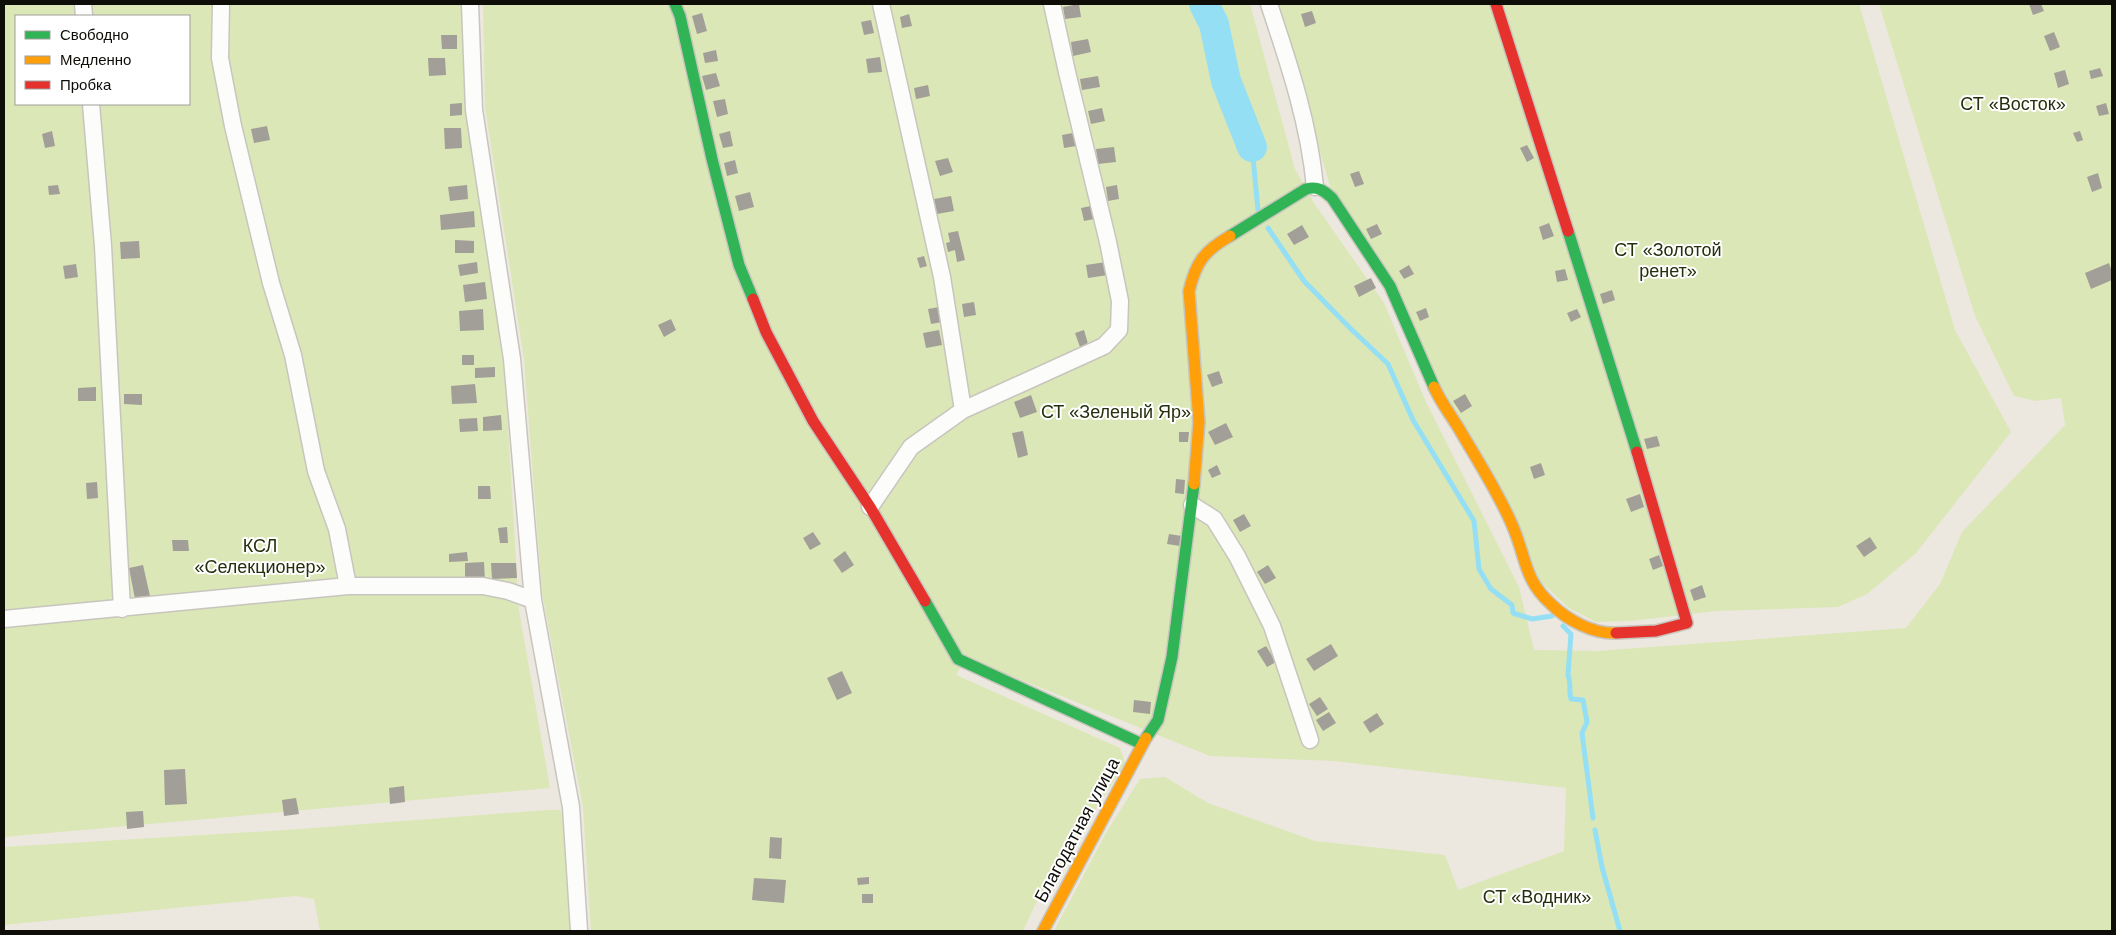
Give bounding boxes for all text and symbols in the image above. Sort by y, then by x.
legend [15,15,190,105]
text: Свободно [60,26,129,43]
text: Медленно [60,51,131,68]
text: Пробка [60,76,112,93]
park label: СТ «Восток» [1960,94,2066,114]
park label: СТ «Золотой ренет» [1614,240,1722,281]
park label: СТ «Зеленый Яр» [1041,402,1191,422]
park label: КСЛ «Селекционер» [194,536,326,577]
street label: Благодатная улица [1031,754,1124,906]
park label: СТ «Водник» [1483,887,1591,907]

